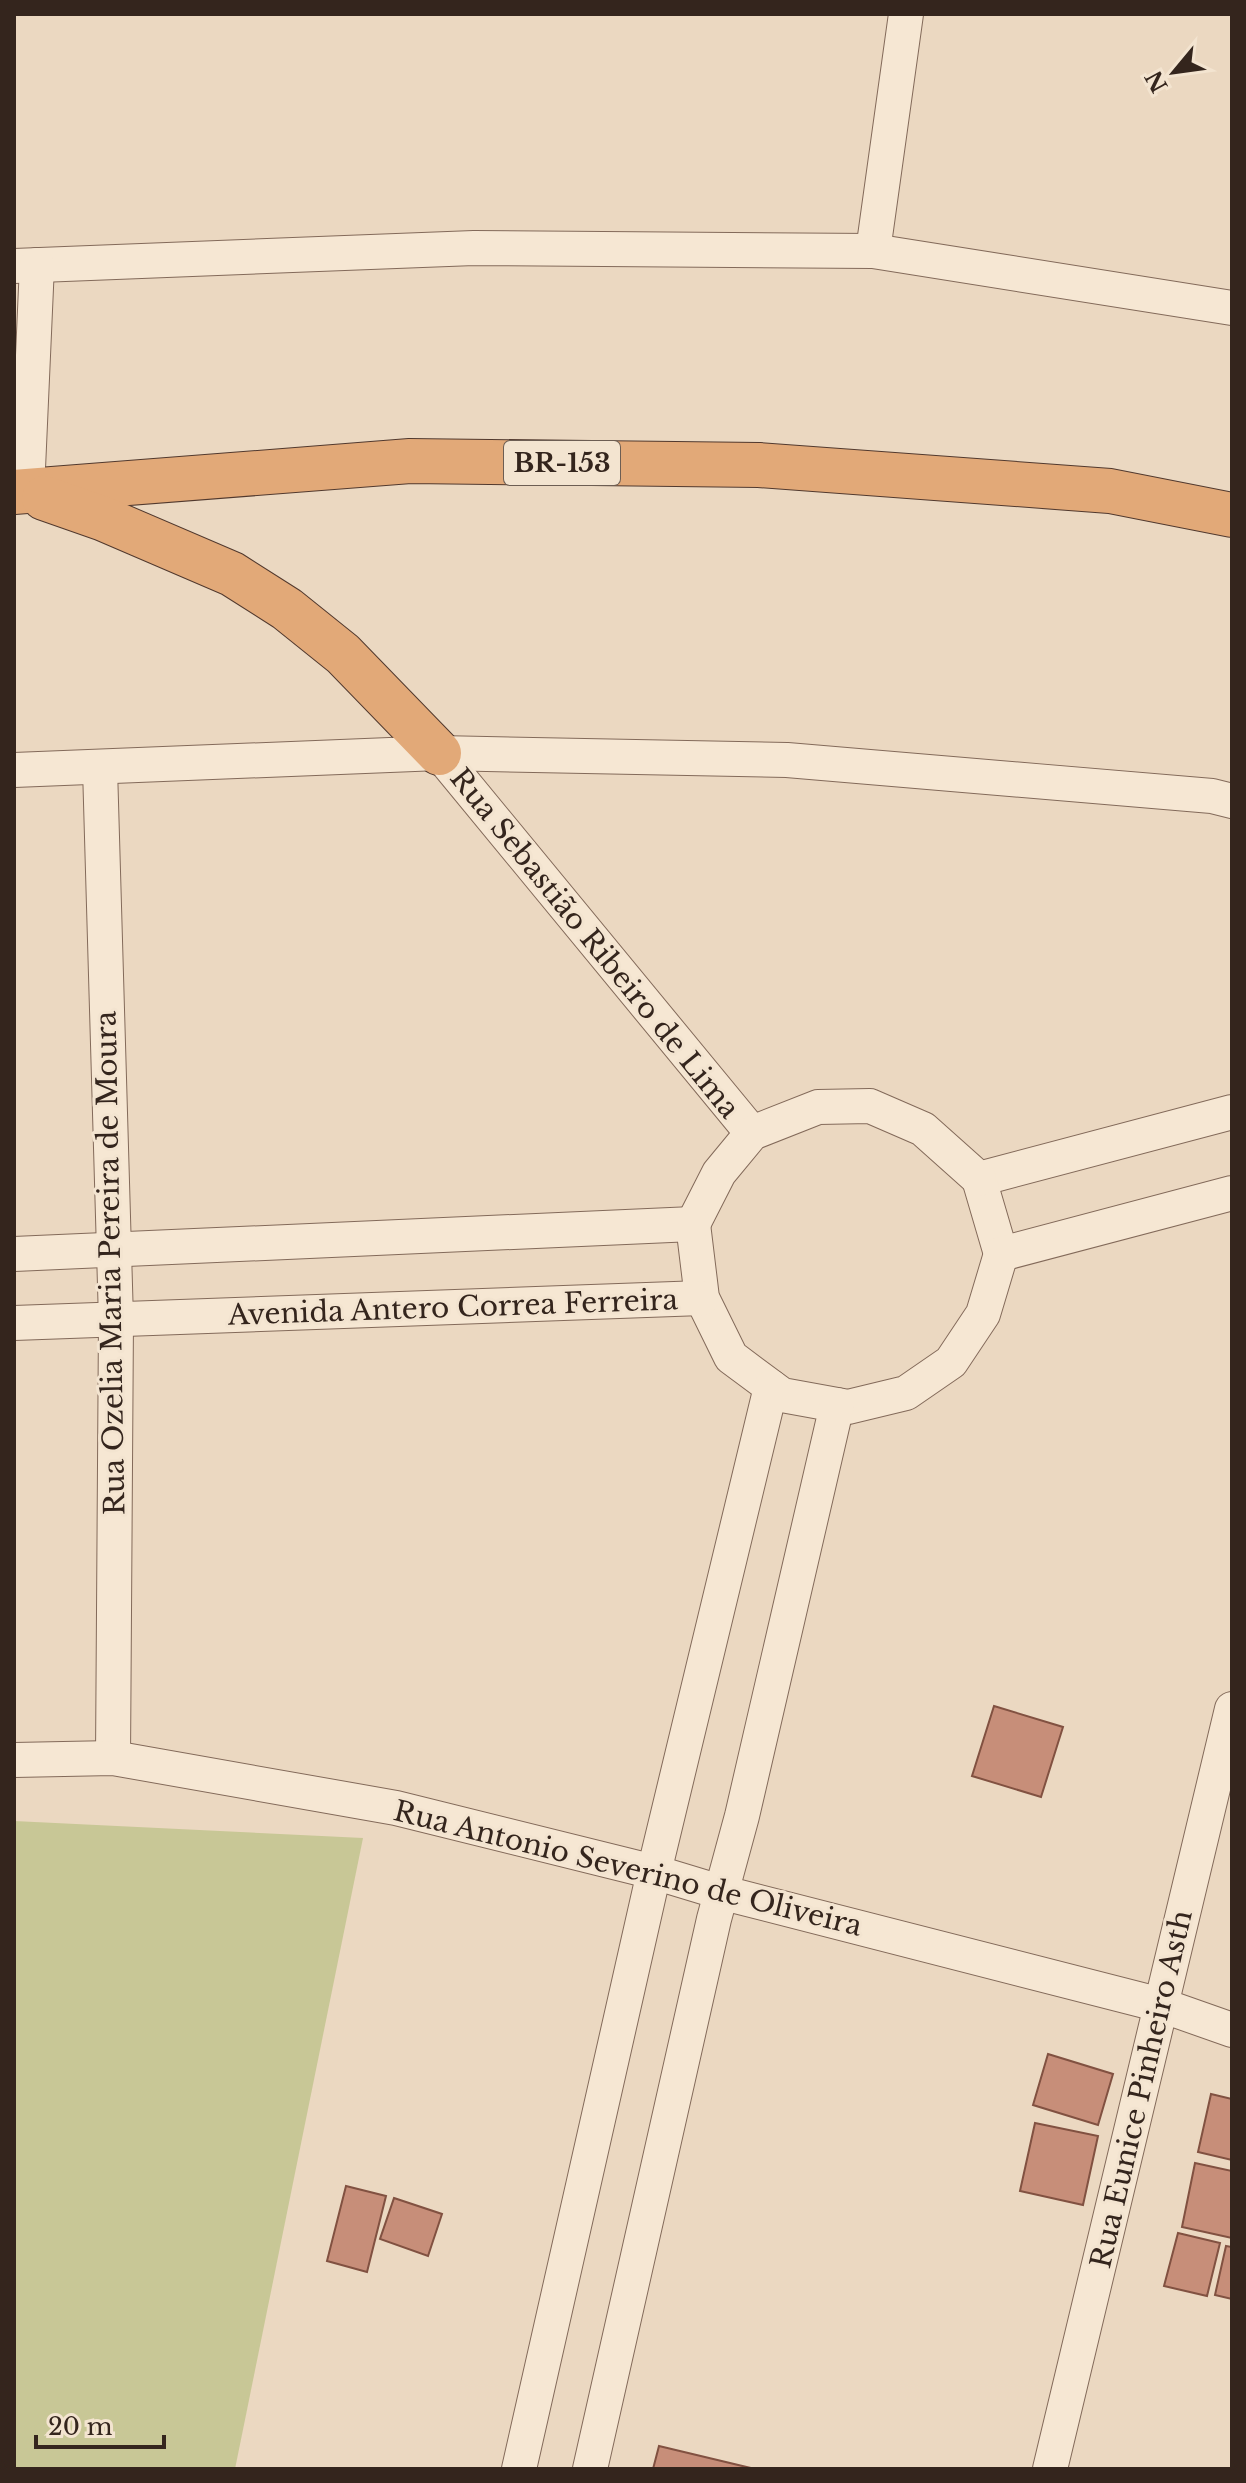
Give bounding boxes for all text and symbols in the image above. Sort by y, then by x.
north arrow [1134,32,1214,112]
text: N [1140,66,1174,97]
road number: BR-153 [504,441,620,485]
street label: Rua Sebastião Ribeiro de Lima [443,761,747,1126]
street label: Rua Ozelia Maria Pereira de Moura [89,1010,132,1515]
street label: Avenida Antero Correa Ferreira [226,1282,679,1333]
street label: Rua Antonio Severino de Oliveira [390,1793,866,1944]
street label: Rua Eunice Pinheiro Asth [1083,1907,1200,2272]
scale bar [36,2399,164,2449]
text: 20 m [48,2412,113,2441]

